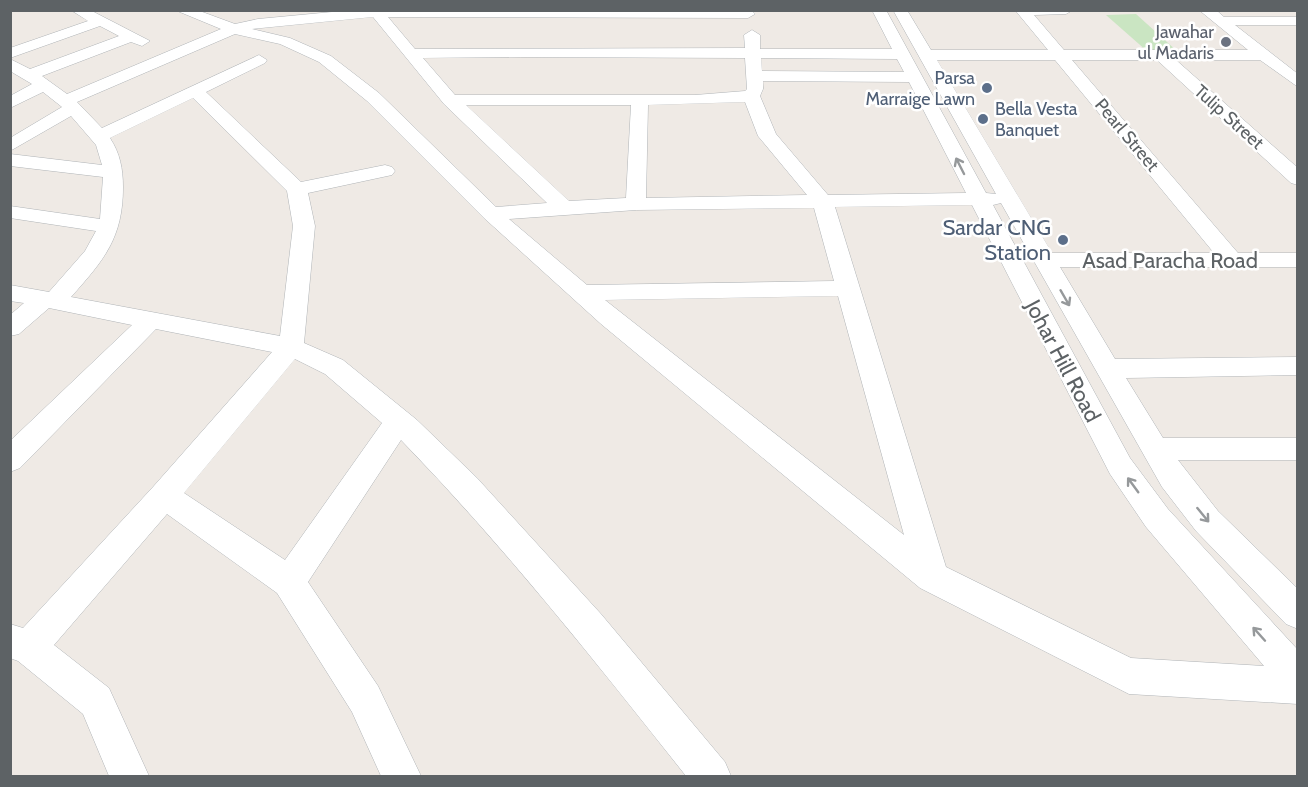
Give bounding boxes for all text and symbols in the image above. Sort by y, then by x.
place label: Jawahar ul Madaris [1138,21,1214,64]
marker: Jawahar ul Madaris [1219,35,1233,49]
place label: Parsa Marraige Lawn [865,67,975,110]
street label: Tulip Street [1190,80,1268,154]
marker: Parsa Marraige Lawn [980,81,994,95]
street label: Pearl Street [1090,94,1164,176]
place label: Bella Vesta Banquet [995,98,1078,141]
marker: Bella Vesta Banquet [976,112,990,126]
one-way arrow [954,158,965,176]
place label: Sardar CNG Station [942,214,1051,266]
marker: Sardar CNG Station [1056,233,1070,247]
street label: Asad Paracha Road [1082,247,1258,274]
one-way arrow [1060,289,1072,306]
street label: Johar Hill Road [1019,294,1107,427]
one-way arrow [1127,478,1139,494]
one-way arrow [1196,507,1209,523]
one-way arrow [1252,627,1266,642]

